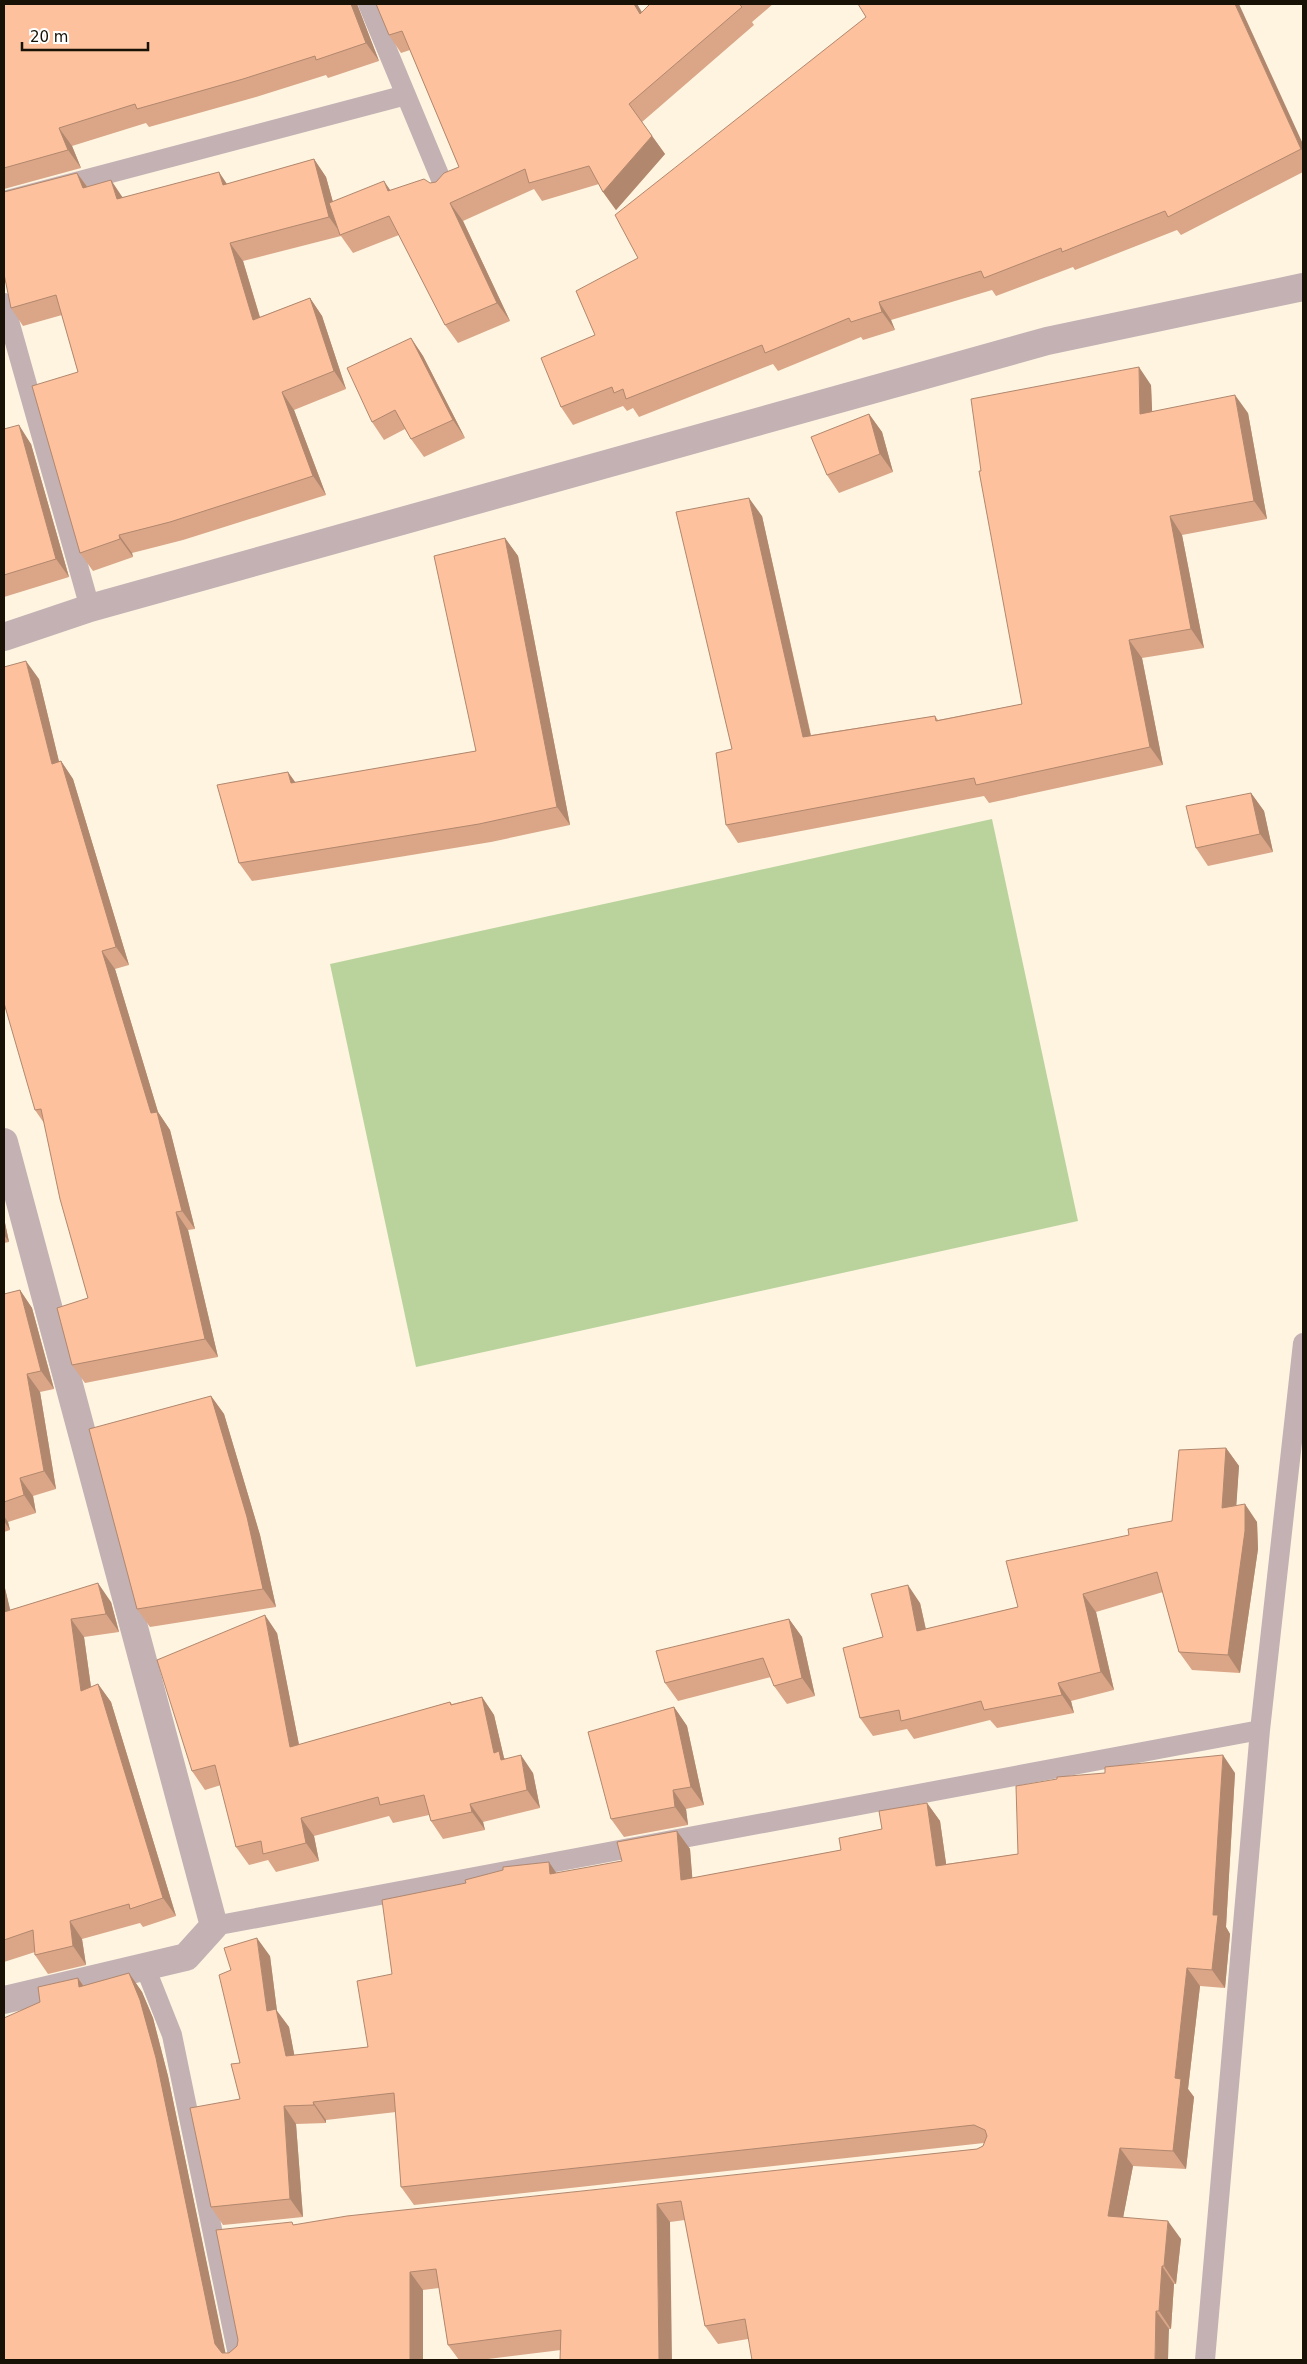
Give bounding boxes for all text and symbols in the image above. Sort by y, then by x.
scale bar [22,20,149,52]
text: 20 m [30,28,68,46]

